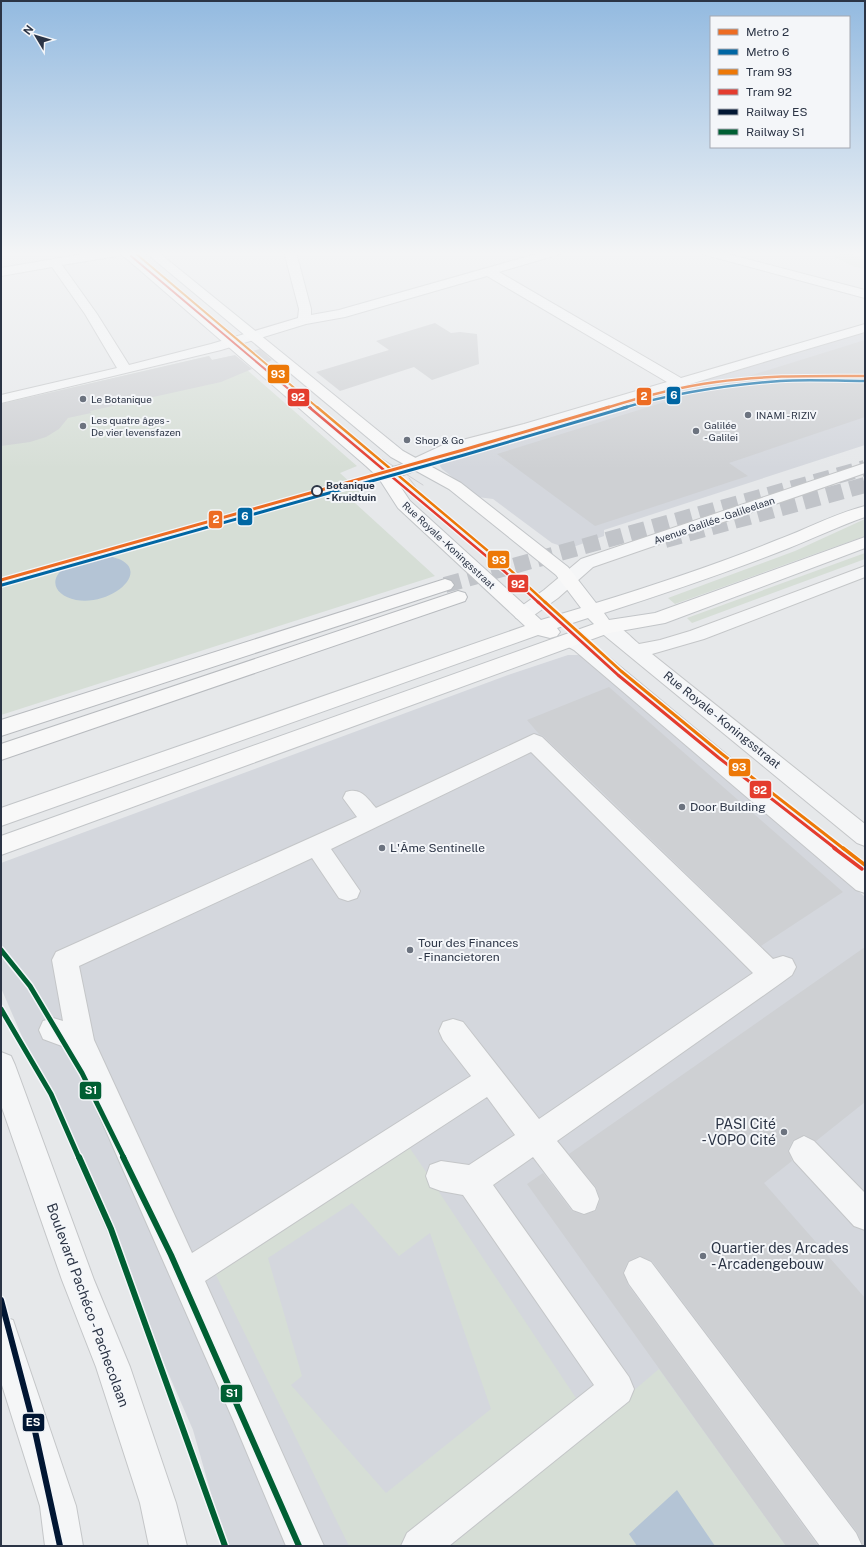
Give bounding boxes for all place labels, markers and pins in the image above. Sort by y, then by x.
place label: Le Botanique [91,393,152,405]
marker: Le Botanique [78,394,88,404]
place label: INAMI - RIZIV [756,409,817,421]
marker: INAMI - RIZIV [743,410,753,420]
place label: Les quatre âges - De vier levensfazen [91,414,181,438]
place label: Galilée - Galilei [704,419,738,443]
marker: Les quatre âges - De vier levensfazen [78,421,88,431]
marker: Galilée - Galilei [691,426,701,436]
place label: Shop & Go [415,434,464,446]
marker: Shop & Go [402,435,412,445]
place label: Botanique - Kruidtuin [326,479,376,503]
marker: Botanique - Kruidtuin [311,485,323,497]
place label: Door Building [690,800,766,814]
marker: Door Building [677,802,687,812]
place label: L'Âme Sentinelle [390,841,485,855]
marker: L'Âme Sentinelle [377,843,387,853]
place label: Tour des Finances - Financietoren [418,936,518,964]
marker: Tour des Finances - Financietoren [405,945,415,955]
place label: PASI Cité - VOPO Cité [702,1116,776,1148]
marker: PASI Cité - VOPO Cité [779,1127,789,1137]
place label: Quartier des Arcades - Arcadengebouw [711,1240,849,1272]
marker: Quartier des Arcades - Arcadengebouw [698,1251,708,1261]

